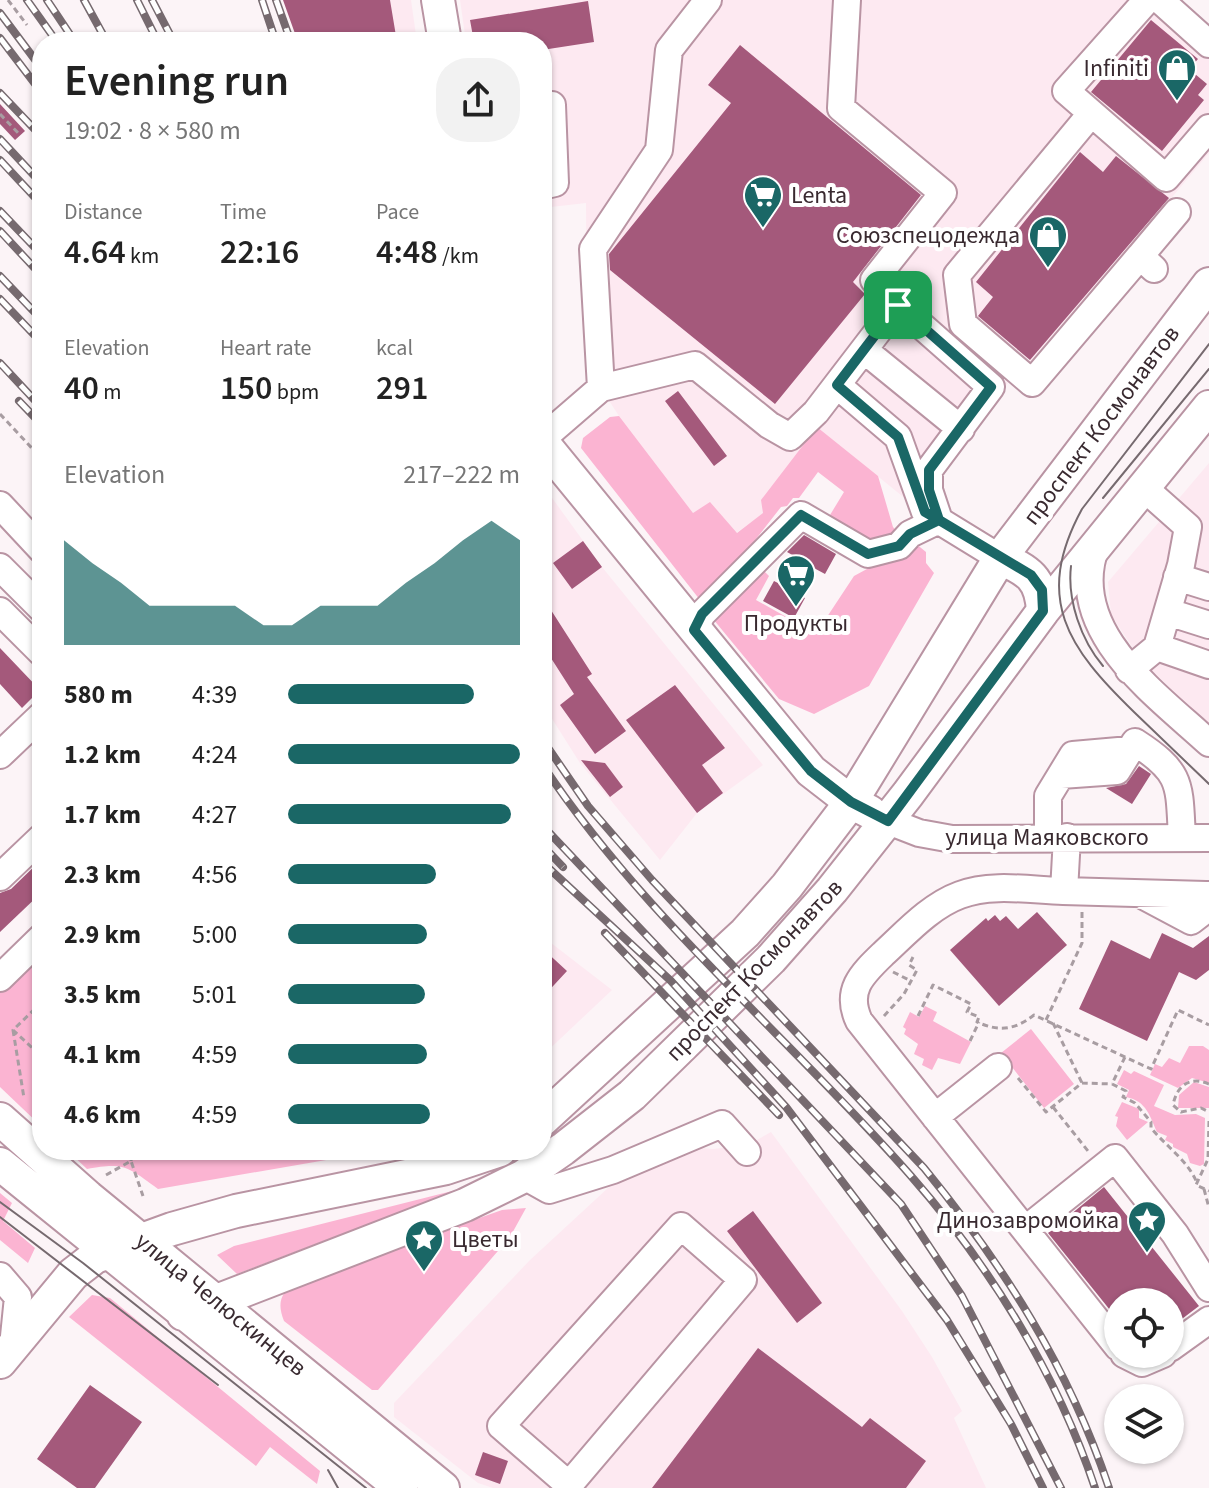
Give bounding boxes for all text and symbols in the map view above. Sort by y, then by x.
shop icon: Infiniti [1156,47,1198,102]
text: Evening run [64,50,289,113]
place label: Infiniti [1084,51,1149,86]
button: share [436,58,520,142]
text: 19:02 · 8 × 580 m [64,112,241,149]
supermarket icon: Lenta [742,174,784,229]
place label: Lenta [791,178,847,213]
text: Distance [64,196,142,228]
text: Time [220,196,266,228]
text: Pace [376,196,419,228]
shop icon: Союзспецодежда [1027,214,1069,269]
place label: Союзспецодежда [836,218,1020,253]
text: 4.64 [64,228,126,277]
text: 22:16 [220,228,299,277]
text: 4:48 [376,228,438,277]
text: km [126,240,159,272]
text: /km [438,240,479,272]
pin [864,271,932,339]
icon: arrive [876,283,920,327]
street label: проспект Космонавтов [1015,318,1188,532]
text: Elevation [64,332,150,364]
text: Heart rate [220,332,311,364]
text: kcal [376,332,413,364]
text: 40 [64,364,99,413]
text: 150 [220,364,272,413]
text: 291 [376,364,428,413]
text: m [99,376,122,408]
text: bpm [272,376,319,408]
text: Elevation [64,456,165,493]
text: 217–222 m [403,456,520,493]
supermarket icon: Продукты [775,553,817,608]
place label: Продукты [744,606,848,641]
text: 580 m [64,676,133,713]
text: 4:39 [192,676,237,713]
text: 1.2 km [64,736,141,773]
text: 4:24 [192,736,237,773]
text: 1.7 km [64,796,141,833]
text: 4:27 [192,796,237,833]
street label: улица Маяковского [945,820,1149,855]
text: 2.3 km [64,856,141,893]
text: 4:56 [192,856,237,893]
street label: проспект Космонавтов [658,871,851,1070]
text: 2.9 km [64,916,141,953]
text: 5:00 [192,916,237,953]
text: 3.5 km [64,976,141,1013]
text: 5:01 [192,976,237,1013]
text: 4.1 km [64,1036,141,1073]
text: 4:59 [192,1036,237,1073]
text: 4.6 km [64,1096,141,1133]
text: 4:59 [192,1096,237,1133]
place icon: Динозавромойка [1126,1199,1168,1254]
place label: Динозавромойка [937,1203,1119,1238]
place icon: Цветы [403,1218,445,1273]
place label: Цветы [452,1222,519,1257]
street label: улица Челюскинцев [127,1224,314,1385]
map controls [1104,1288,1184,1464]
button: locate [1104,1288,1184,1368]
button: layers [1104,1384,1184,1464]

